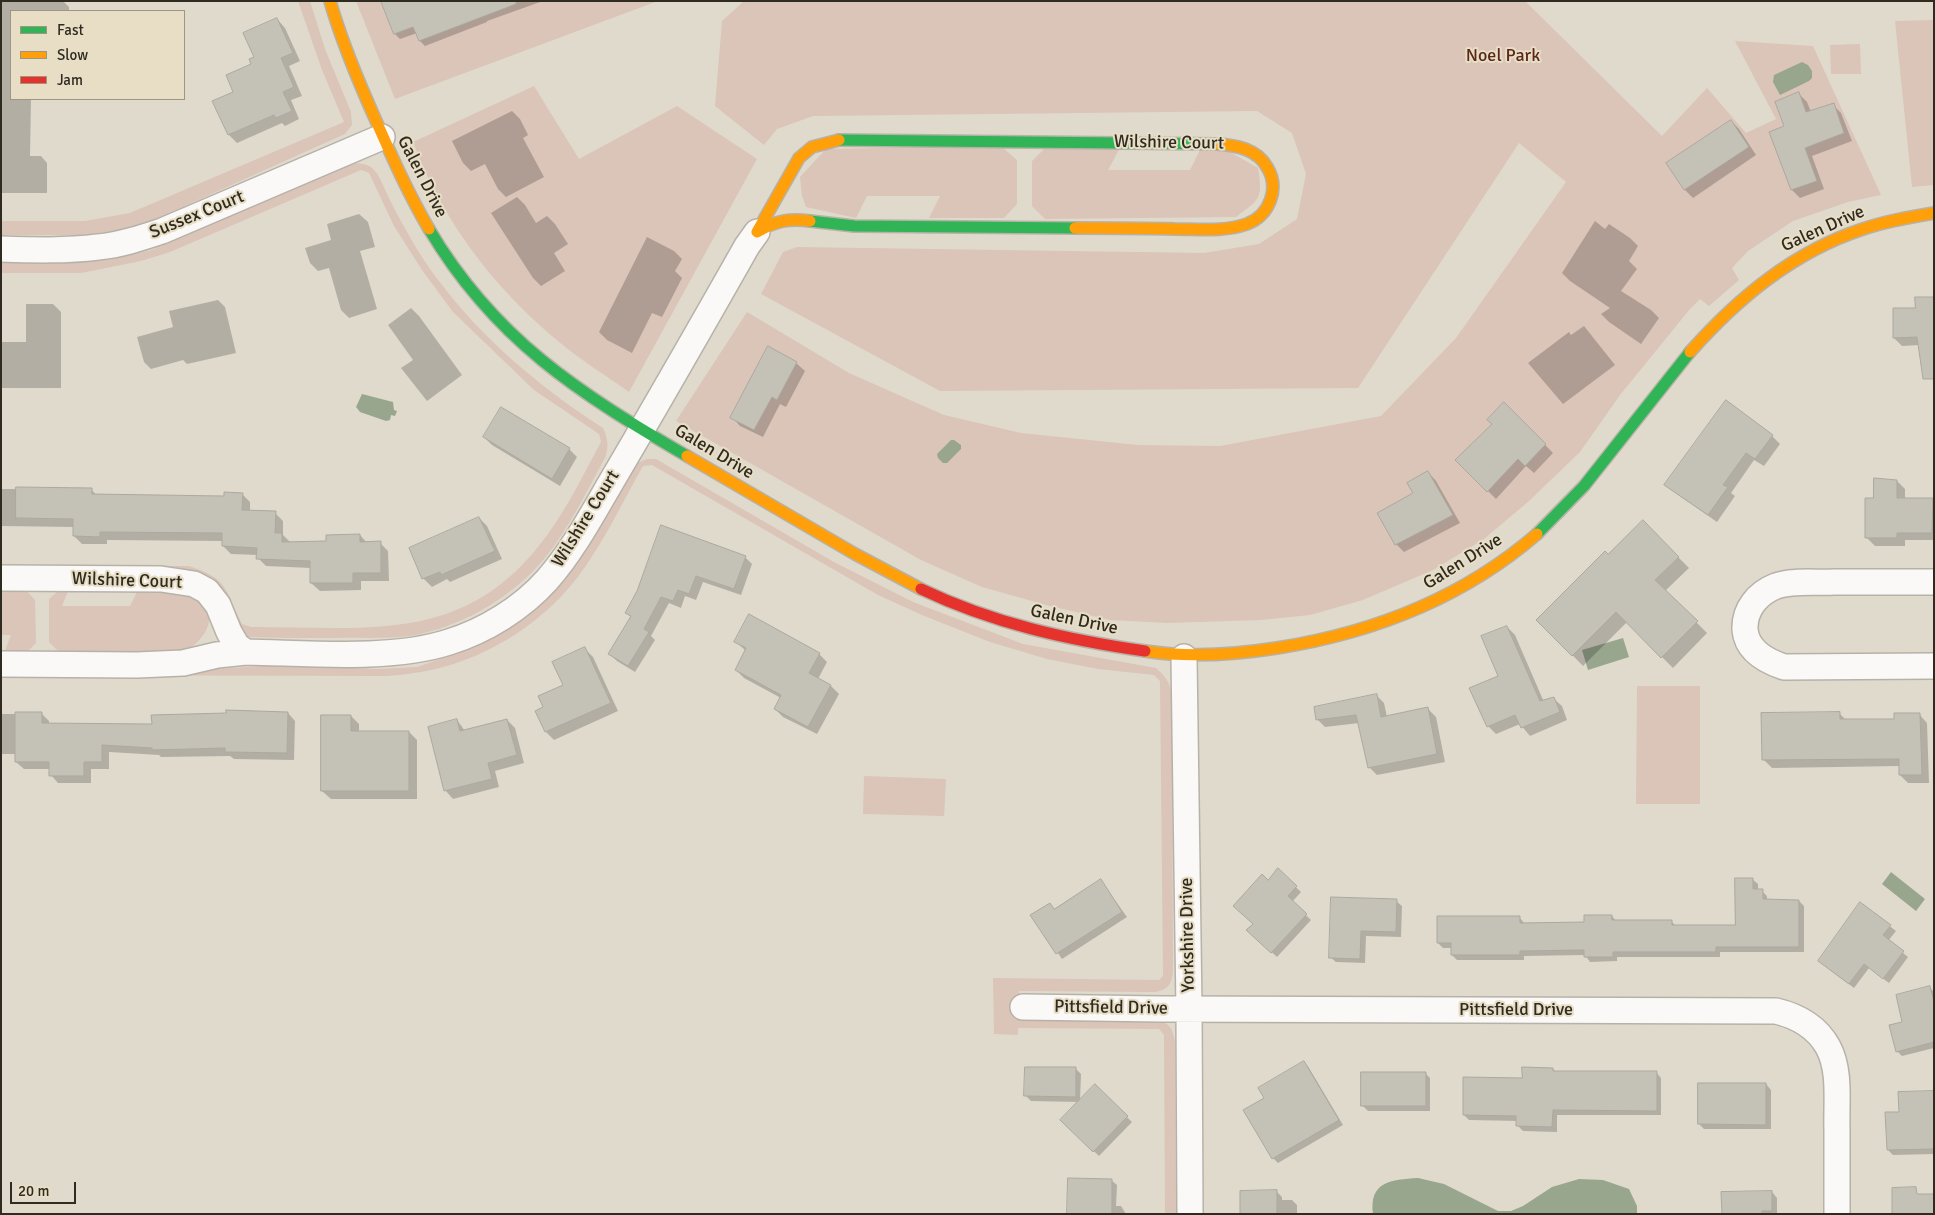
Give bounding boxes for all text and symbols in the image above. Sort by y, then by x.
legend [10,10,185,100]
text: Fast [57,21,84,39]
park label: Noel Park [1466,45,1540,67]
text: Slow [57,46,88,64]
text: Jam [57,71,83,89]
street label: Wilshire Court [1114,131,1224,155]
street label: Galen Drive [392,133,452,221]
street label: Sussex Court [147,186,247,244]
street label: Galen Drive [1778,201,1868,257]
street label: Galen Drive [670,420,758,484]
street label: Wilshire Court [548,466,624,572]
street label: Galen Drive [1420,529,1506,595]
street label: Wilshire Court [71,568,183,594]
street label: Galen Drive [1028,600,1120,640]
street label: Yorkshire Drive [1176,877,1200,993]
street label: Pittsfield Drive [1054,996,1168,1020]
street label: Pittsfield Drive [1459,999,1573,1021]
scale bar [12,1172,79,1204]
text: 20 m [18,1182,49,1200]

